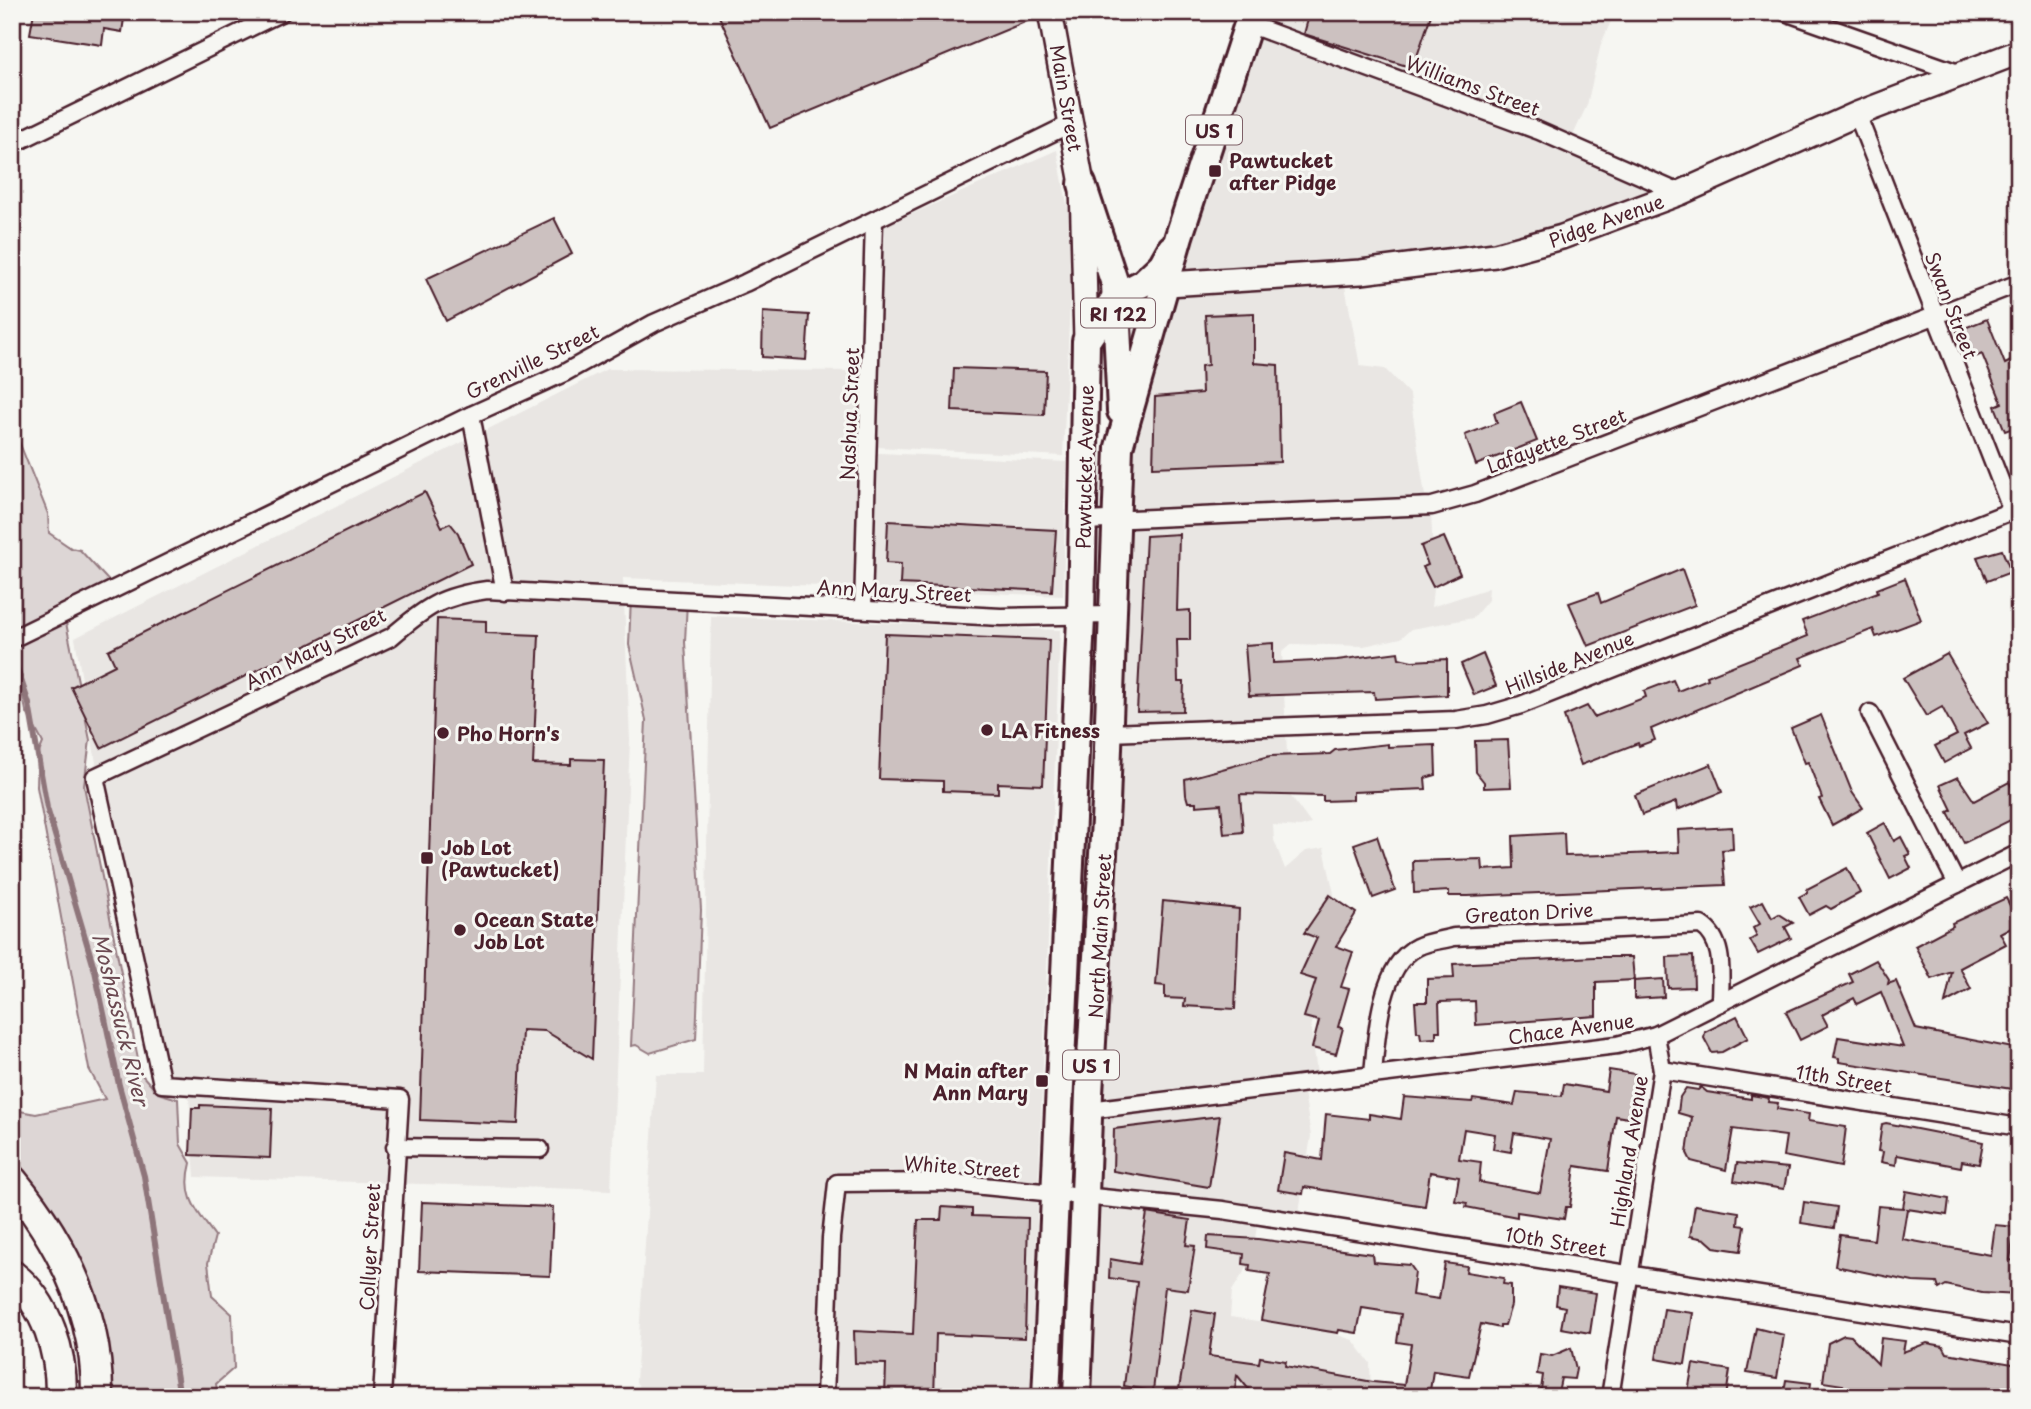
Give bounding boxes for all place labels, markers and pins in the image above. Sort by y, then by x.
place label: Pawtucket after Pidge [1229,146,1336,196]
marker: Pawtucket after Pidge [1207,163,1223,179]
place label: LA Fitness [1001,716,1100,744]
place label: Pho Horn's [457,719,559,747]
marker: LA Fitness [979,722,995,738]
marker: Pho Horn's [435,725,451,741]
place label: Job Lot (Pawtucket) [441,833,559,883]
marker: Job Lot (Pawtucket) [419,850,435,866]
place label: Ocean State Job Lot [474,905,594,955]
marker: Ocean State Job Lot [452,922,468,938]
place label: N Main after Ann Mary [904,1056,1028,1106]
marker: N Main after Ann Mary [1034,1073,1050,1089]

